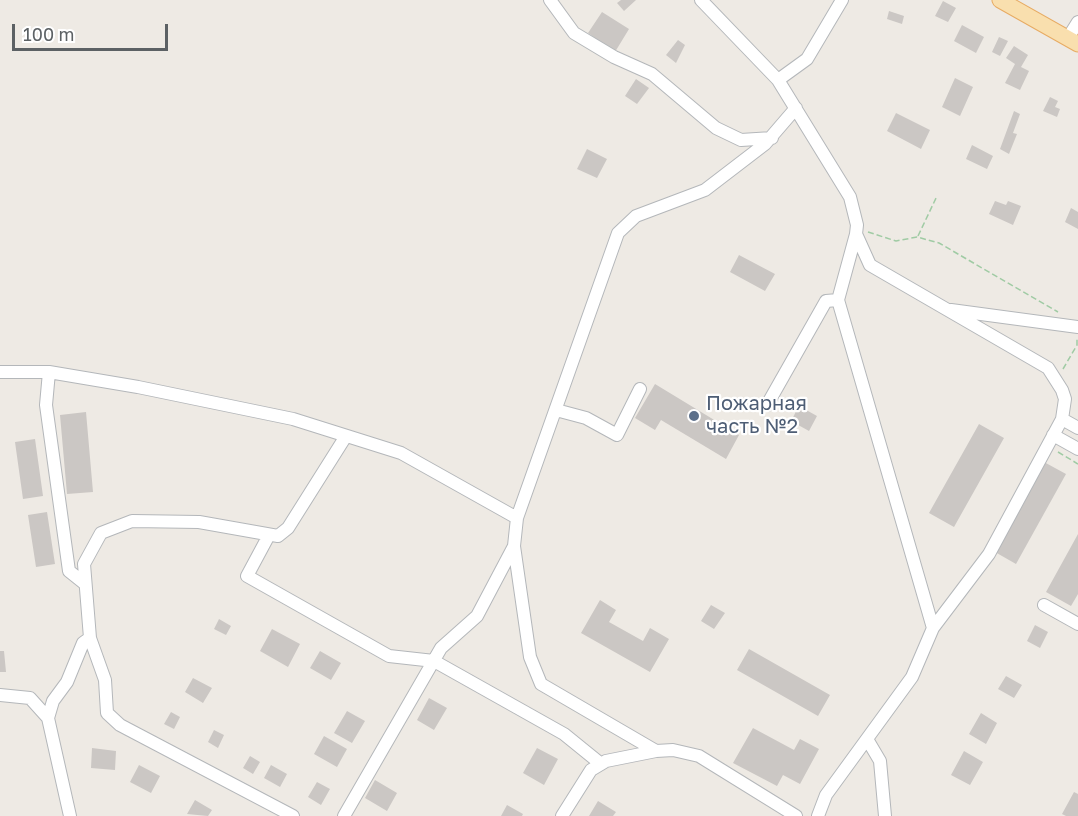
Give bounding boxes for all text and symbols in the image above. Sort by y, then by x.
scale bar [15,12,171,50]
text: 100 m [23,23,74,45]
place label: Пожарная часть №2 [706,392,807,439]
marker: Пожарная часть №2 [687,409,701,423]

